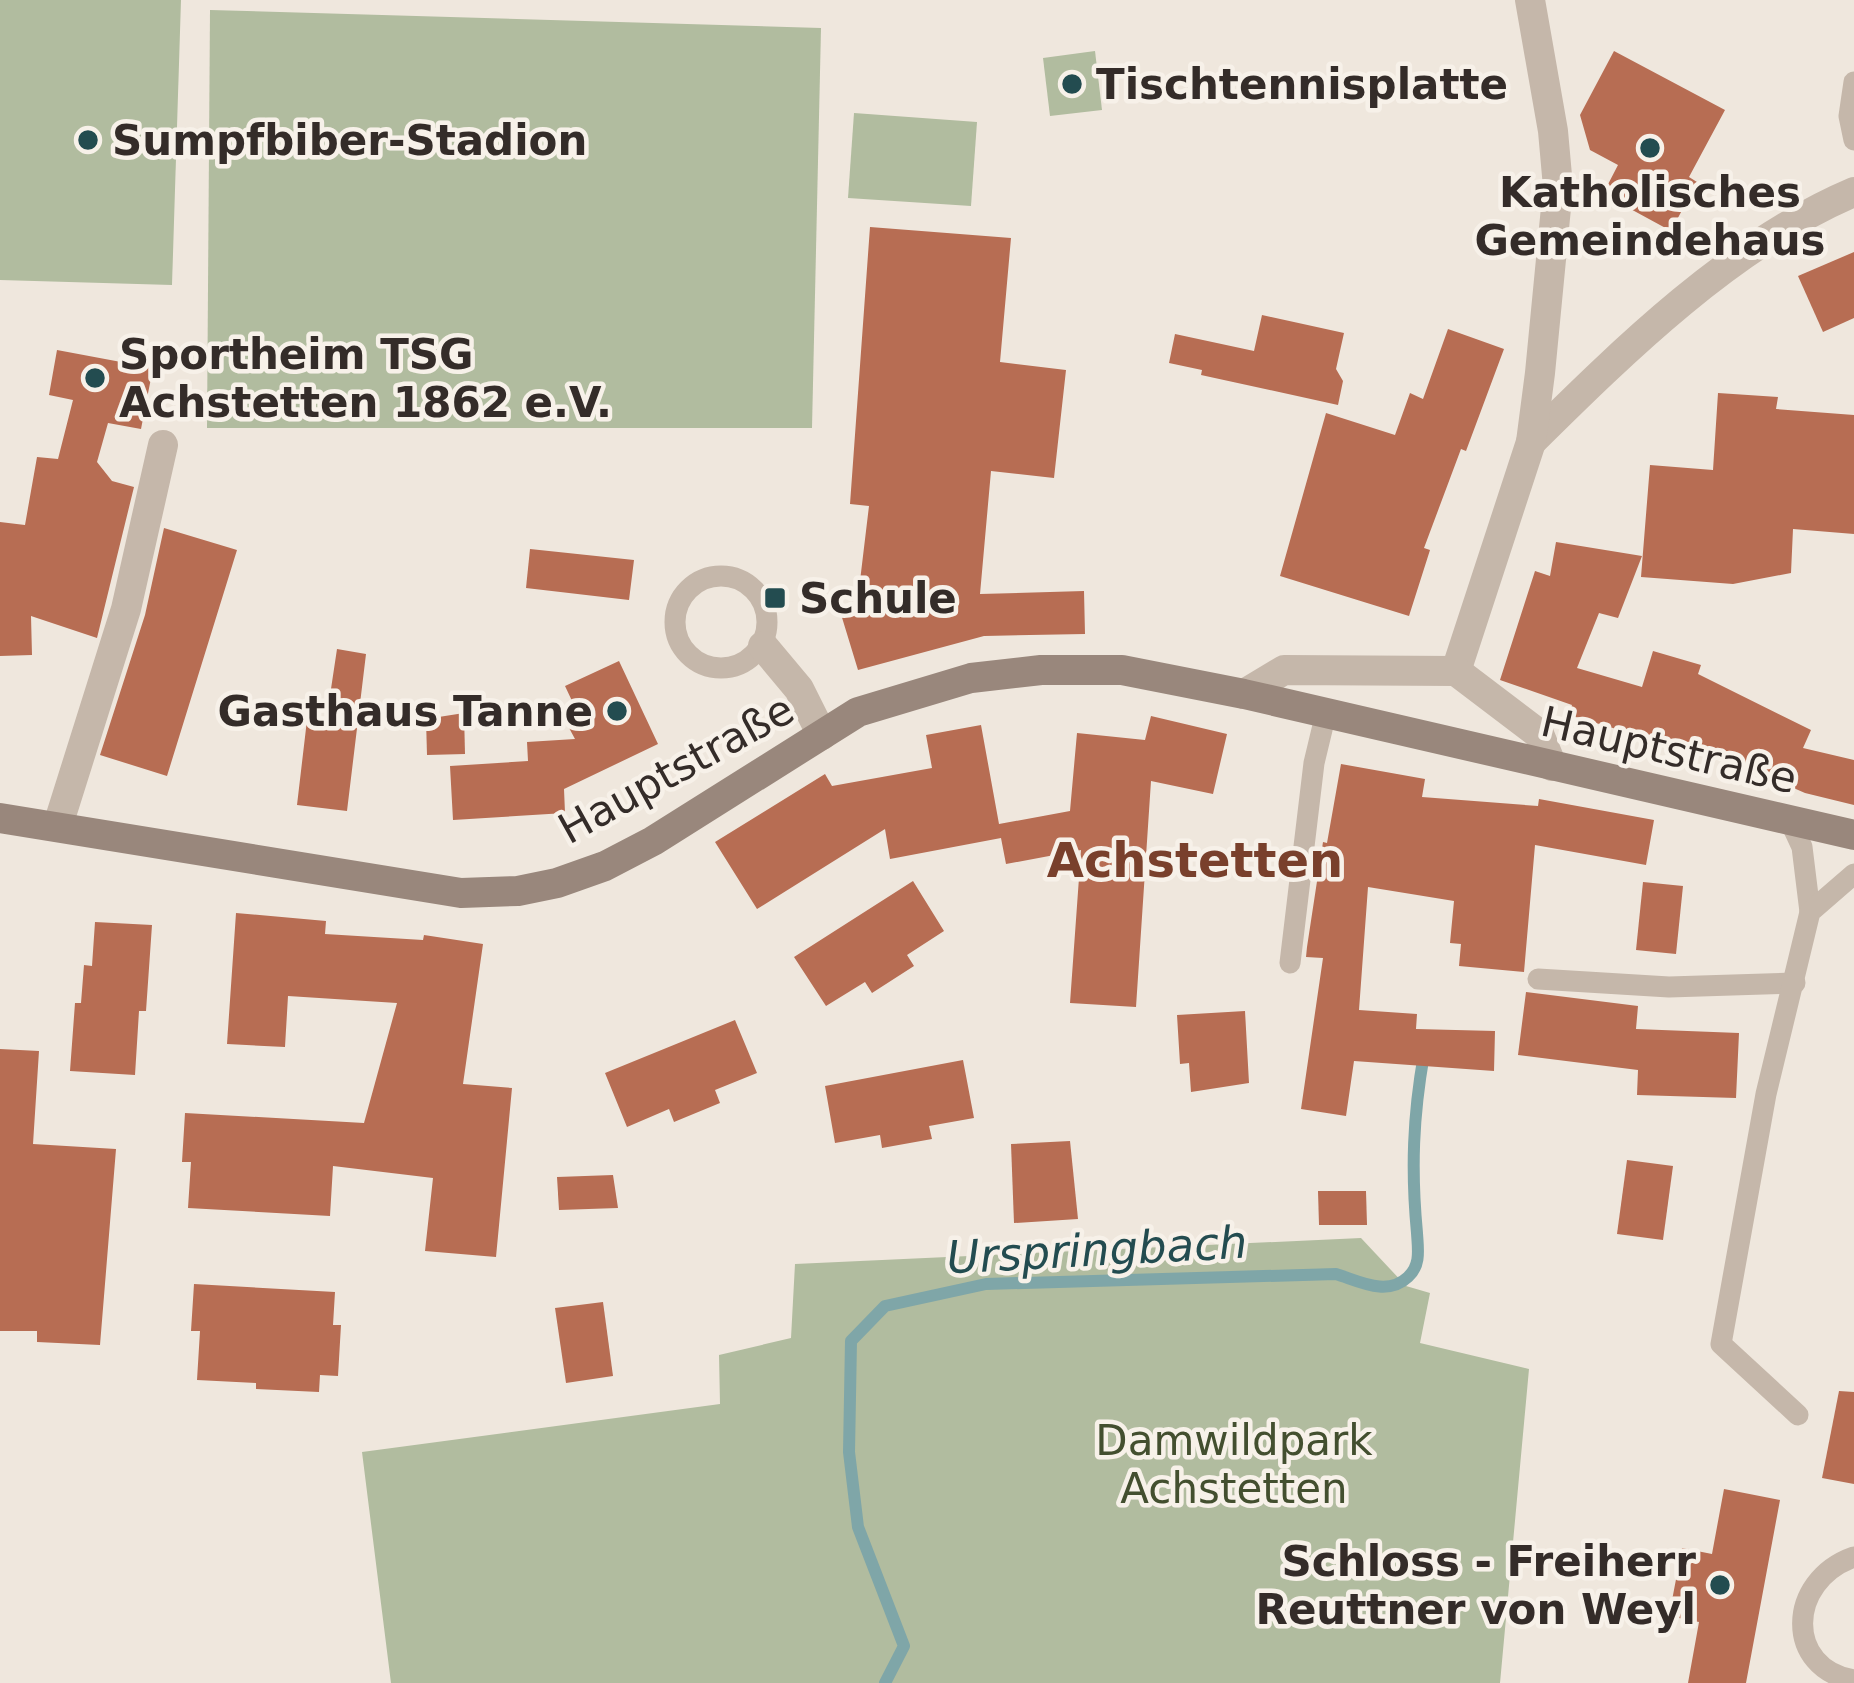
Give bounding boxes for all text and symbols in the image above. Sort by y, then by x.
place label: Tischtennisplatte [1096,60,1508,109]
marker: Tischtennisplatte [1059,71,1085,97]
place label: Sumpfbiber-Stadion [112,116,587,165]
marker: Sumpfbiber-Stadion [75,127,101,153]
marker: Katholisches Gemeindehaus [1637,135,1663,161]
place label: Katholisches Gemeindehaus [1474,168,1826,265]
place label: Sportheim TSG Achstetten 1862 e.V. [119,330,612,427]
marker: Sportheim TSG Achstetten 1862 e.V. [82,365,108,391]
place label: Schule [799,574,957,623]
marker: Schule [762,585,788,611]
street label: Hauptstraße [550,684,802,854]
place label: Gasthaus Tanne [217,687,593,736]
street label: Hauptstraße [1536,697,1802,803]
marker: Gasthaus Tanne [604,698,630,724]
district label: Achstetten [1047,832,1343,888]
water label: Urspringbach [945,1216,1249,1284]
park label: Damwildpark Achstetten [1095,1416,1373,1513]
place label: Schloss - Freiherr Reuttner von Weyl [1256,1537,1696,1634]
marker: Schloss - Freiherr Reuttner von Weyl [1707,1572,1733,1598]

